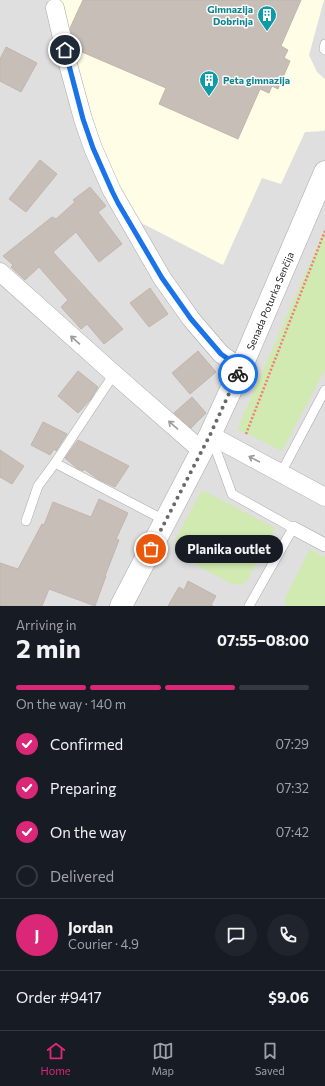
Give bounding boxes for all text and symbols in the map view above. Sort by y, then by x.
place label: Gimnazija Dobrinja [207,3,253,27]
building icon: Gimnazija Dobrinja [256,4,278,32]
pin [48,33,82,67]
icon: home [54,39,76,61]
building icon: Peta gimnazija [198,69,220,97]
place label: Peta gimnazija [223,74,290,86]
street label: Senada Poturka Senčija [244,250,296,352]
one-way arrow [70,335,80,344]
courier [218,354,258,394]
icon: bike [227,363,249,385]
one-way arrow [168,420,178,430]
one-way arrow [248,454,260,462]
pin [134,532,168,566]
callout: Planika outlet [175,535,283,563]
icon: bag [140,538,162,560]
text: Planika outlet [187,541,271,557]
text: Arriving in [16,617,76,633]
text: 07:55–08:00 [217,631,309,649]
text: 2 min [16,632,81,663]
text: On the way · 140 m [16,696,126,712]
icon: check [16,733,38,755]
text: Confirmed [50,735,123,753]
text: 07:29 [276,736,309,752]
icon: check [16,777,38,799]
text: Preparing [50,779,116,797]
text: 07:32 [276,780,309,796]
icon: check [16,821,38,843]
text: On the way [50,823,127,841]
text: 07:42 [276,824,309,840]
text: Delivered [50,867,114,885]
button: chat [215,914,257,956]
button: phone [267,914,309,956]
text: Jordan [68,918,113,936]
text: J [35,926,39,944]
text: Courier · 4.9 [68,936,139,952]
text: Order #9417 [16,988,102,1006]
text: $9.06 [268,988,309,1006]
tab: Home [40,1040,71,1077]
tab: Map [151,1040,174,1077]
tab: Saved [255,1040,285,1077]

